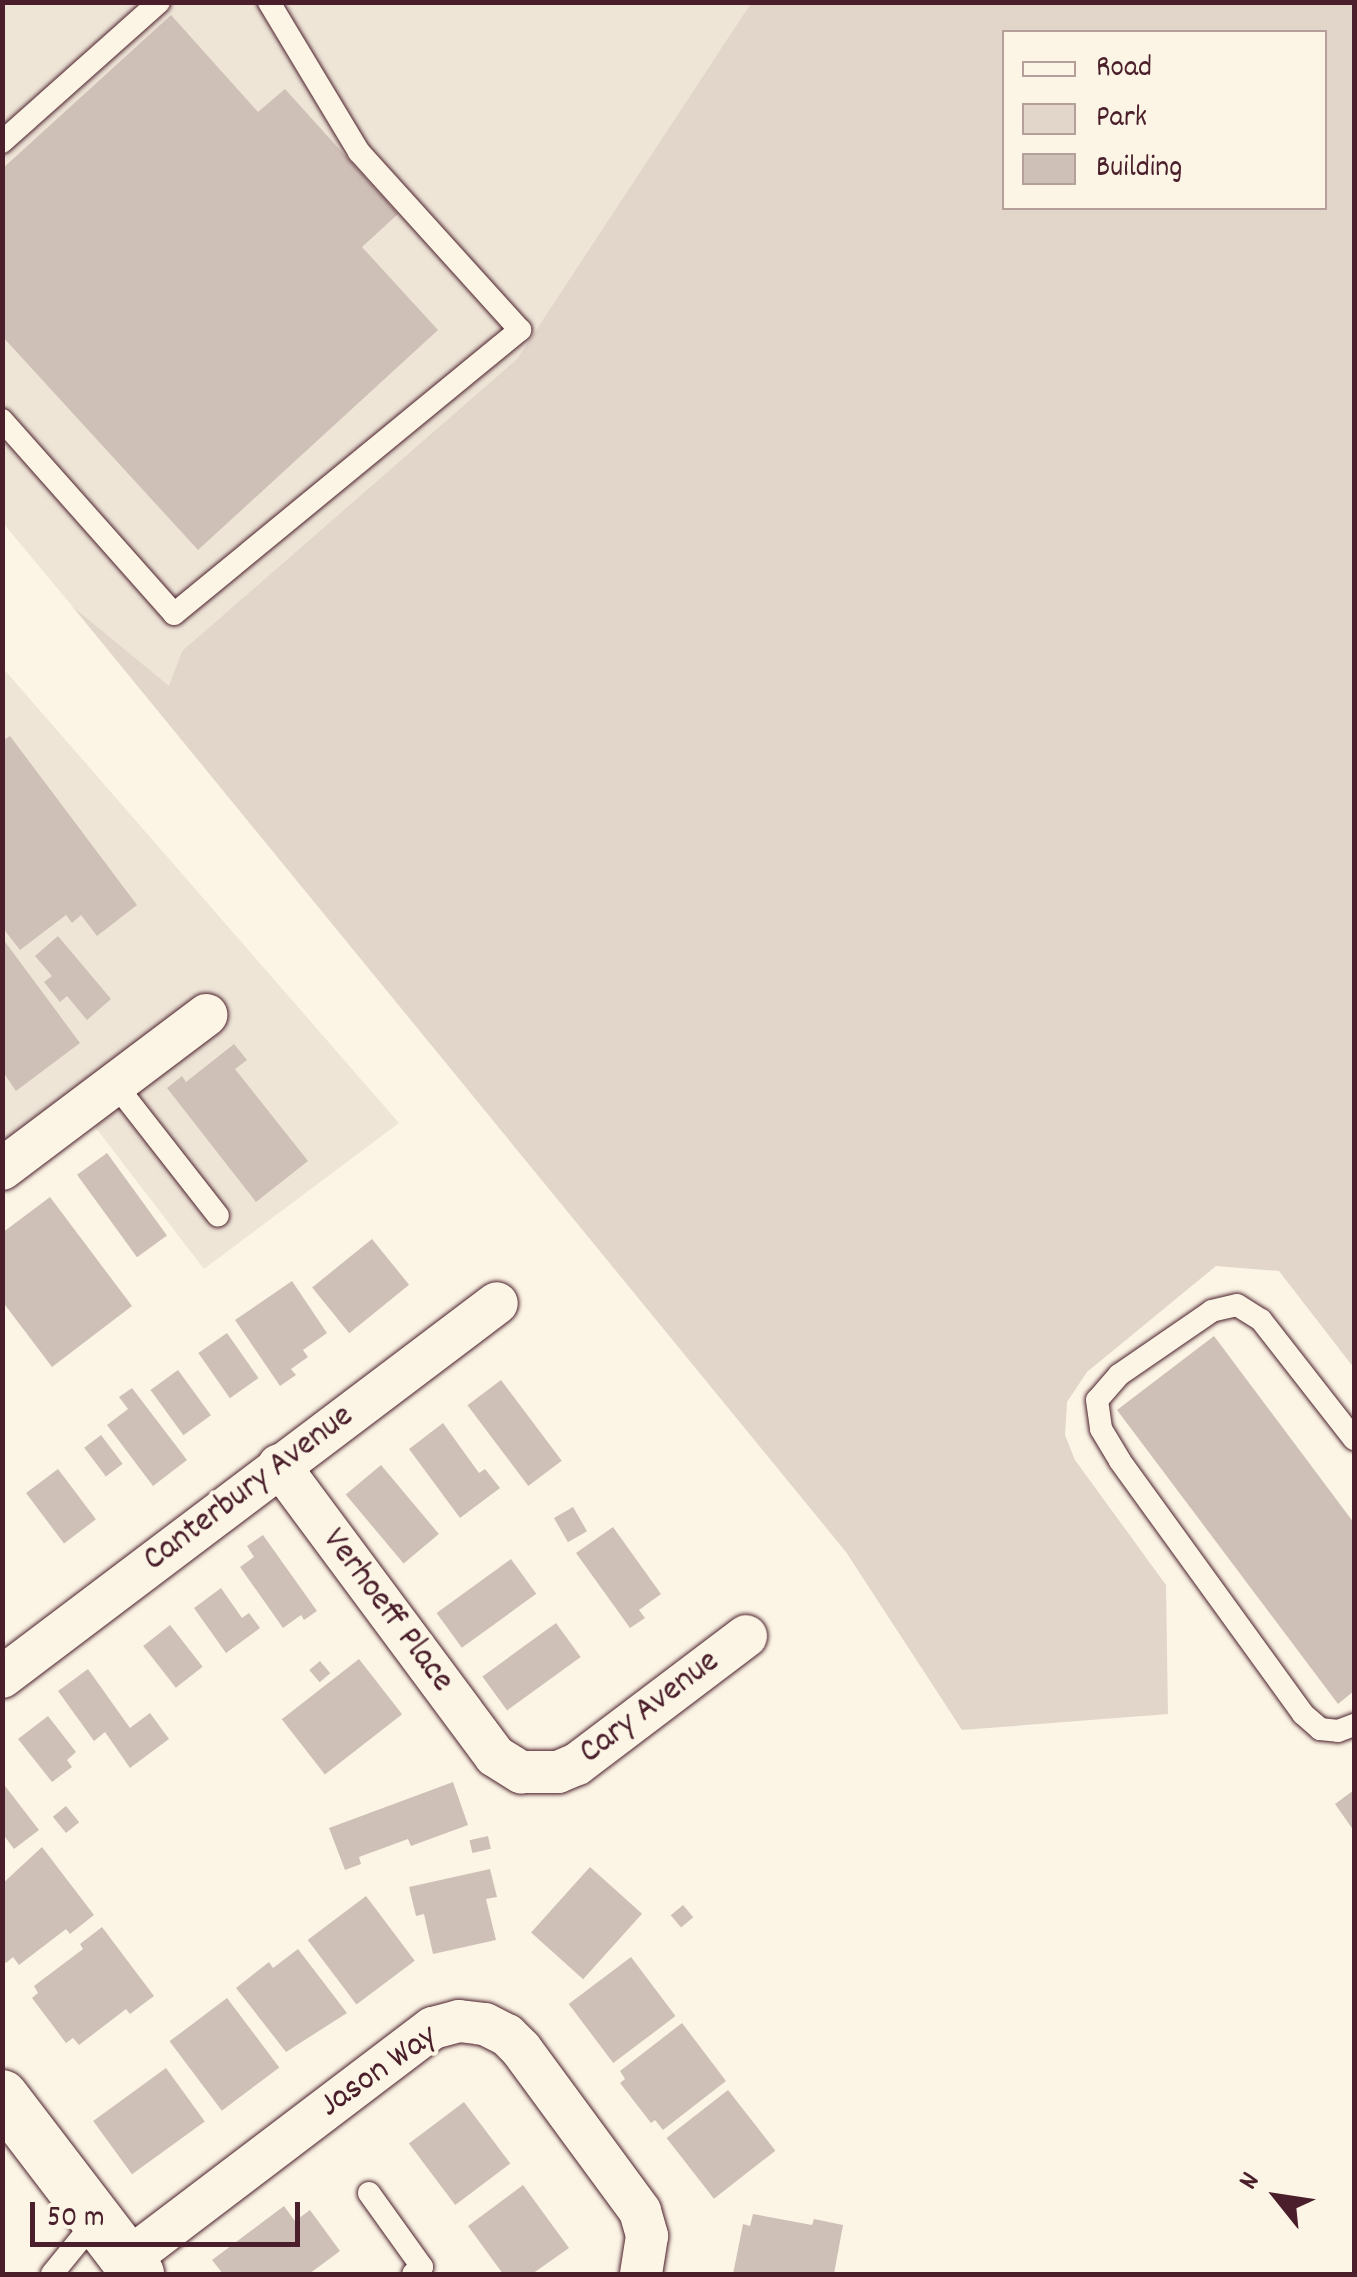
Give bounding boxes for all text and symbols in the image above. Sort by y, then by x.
legend [1002,30,1327,210]
text: Road [1096,48,1152,91]
text: Park [1096,98,1147,141]
text: Building [1096,148,1182,191]
street label: Canterbury Avenue [136,1396,362,1582]
street label: Verhoeff Place [312,1521,462,1701]
street label: Cary Avenue [572,1642,728,1774]
street label: Jason Way [312,2016,446,2128]
north arrow [1227,2147,1327,2247]
text: N [1230,2166,1272,2198]
scale bar [35,2182,305,2244]
text: 50 m [47,2198,105,2241]

